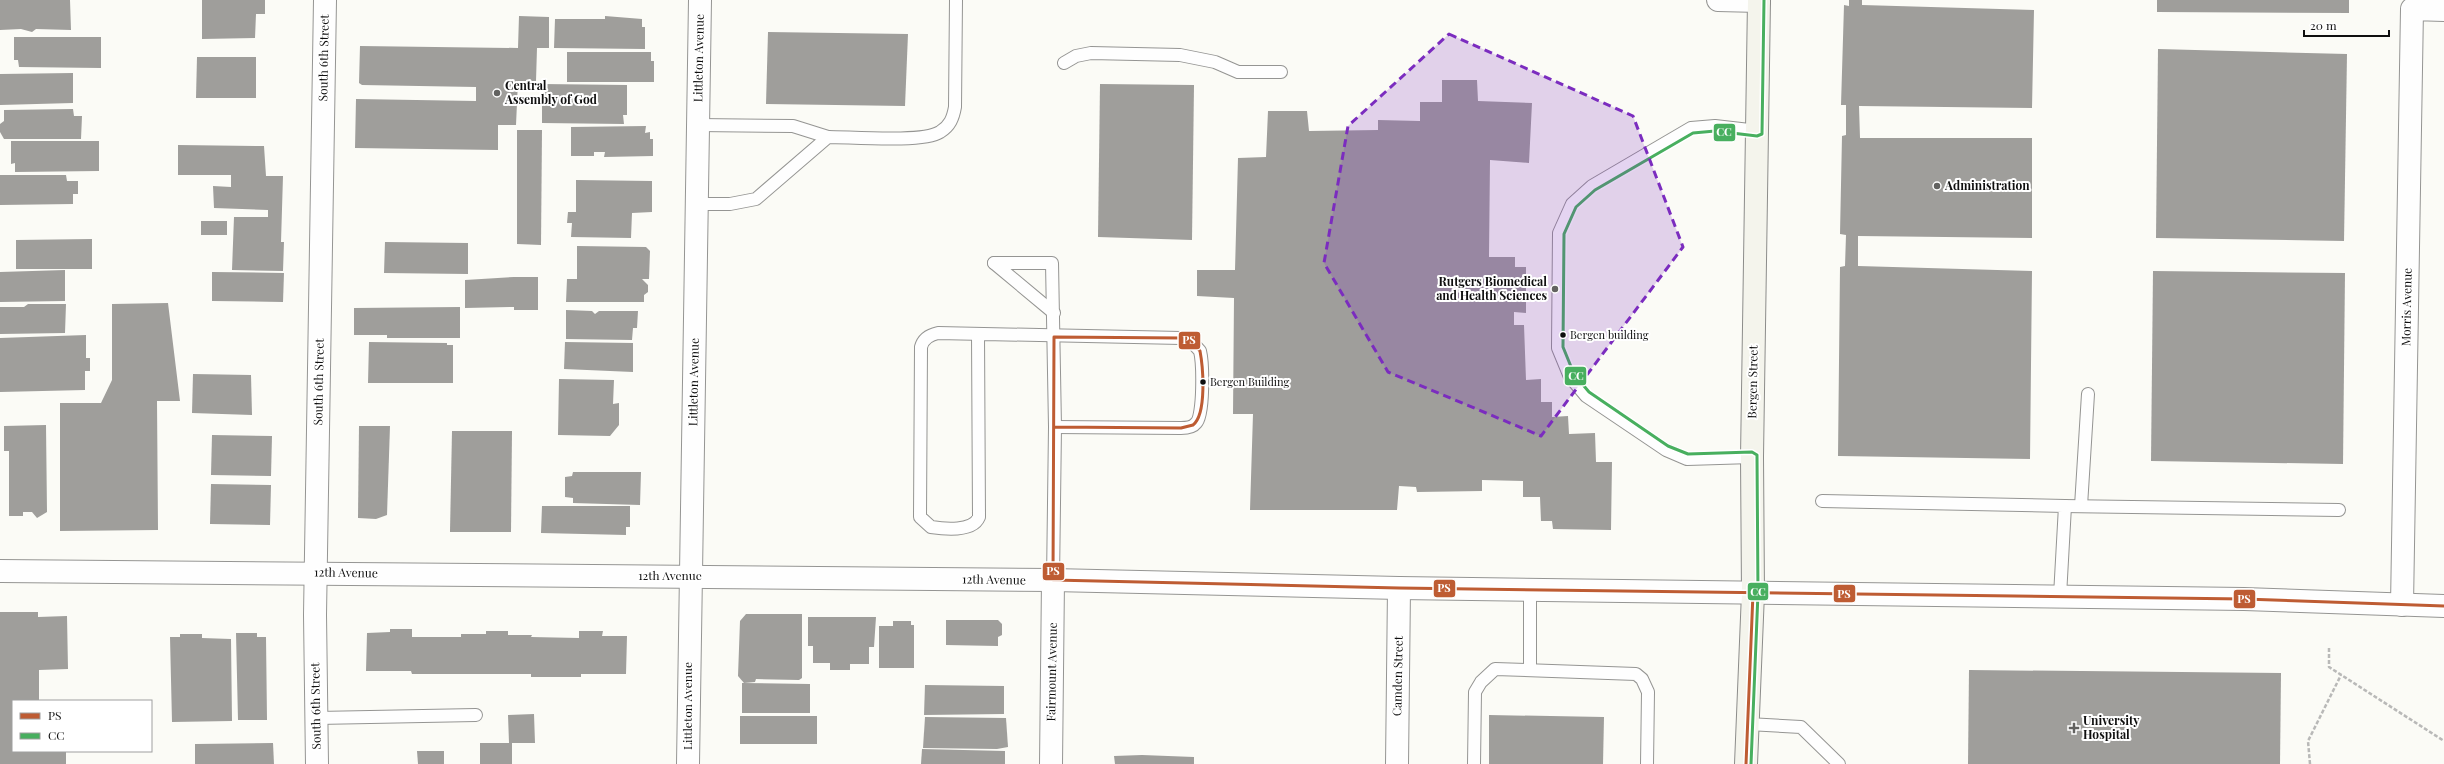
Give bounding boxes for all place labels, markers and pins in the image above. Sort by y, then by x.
place label: Central Assembly of God [504,77,597,107]
marker: Central Assembly of God [492,88,502,98]
place label: Administration [1944,177,2030,193]
marker: Administration [1932,181,1942,191]
place label: Rutgers Biomedical and Health Sciences [1436,273,1547,303]
marker: Rutgers Biomedical and Health Sciences [1550,284,1560,294]
place label: Bergen building [1570,327,1649,342]
marker: Bergen building [1558,330,1568,340]
place label: Bergen Building [1210,374,1289,389]
marker: Bergen Building [1198,377,1208,387]
place label: University Hospital [2083,712,2140,742]
marker: University Hospital [2068,722,2080,734]

